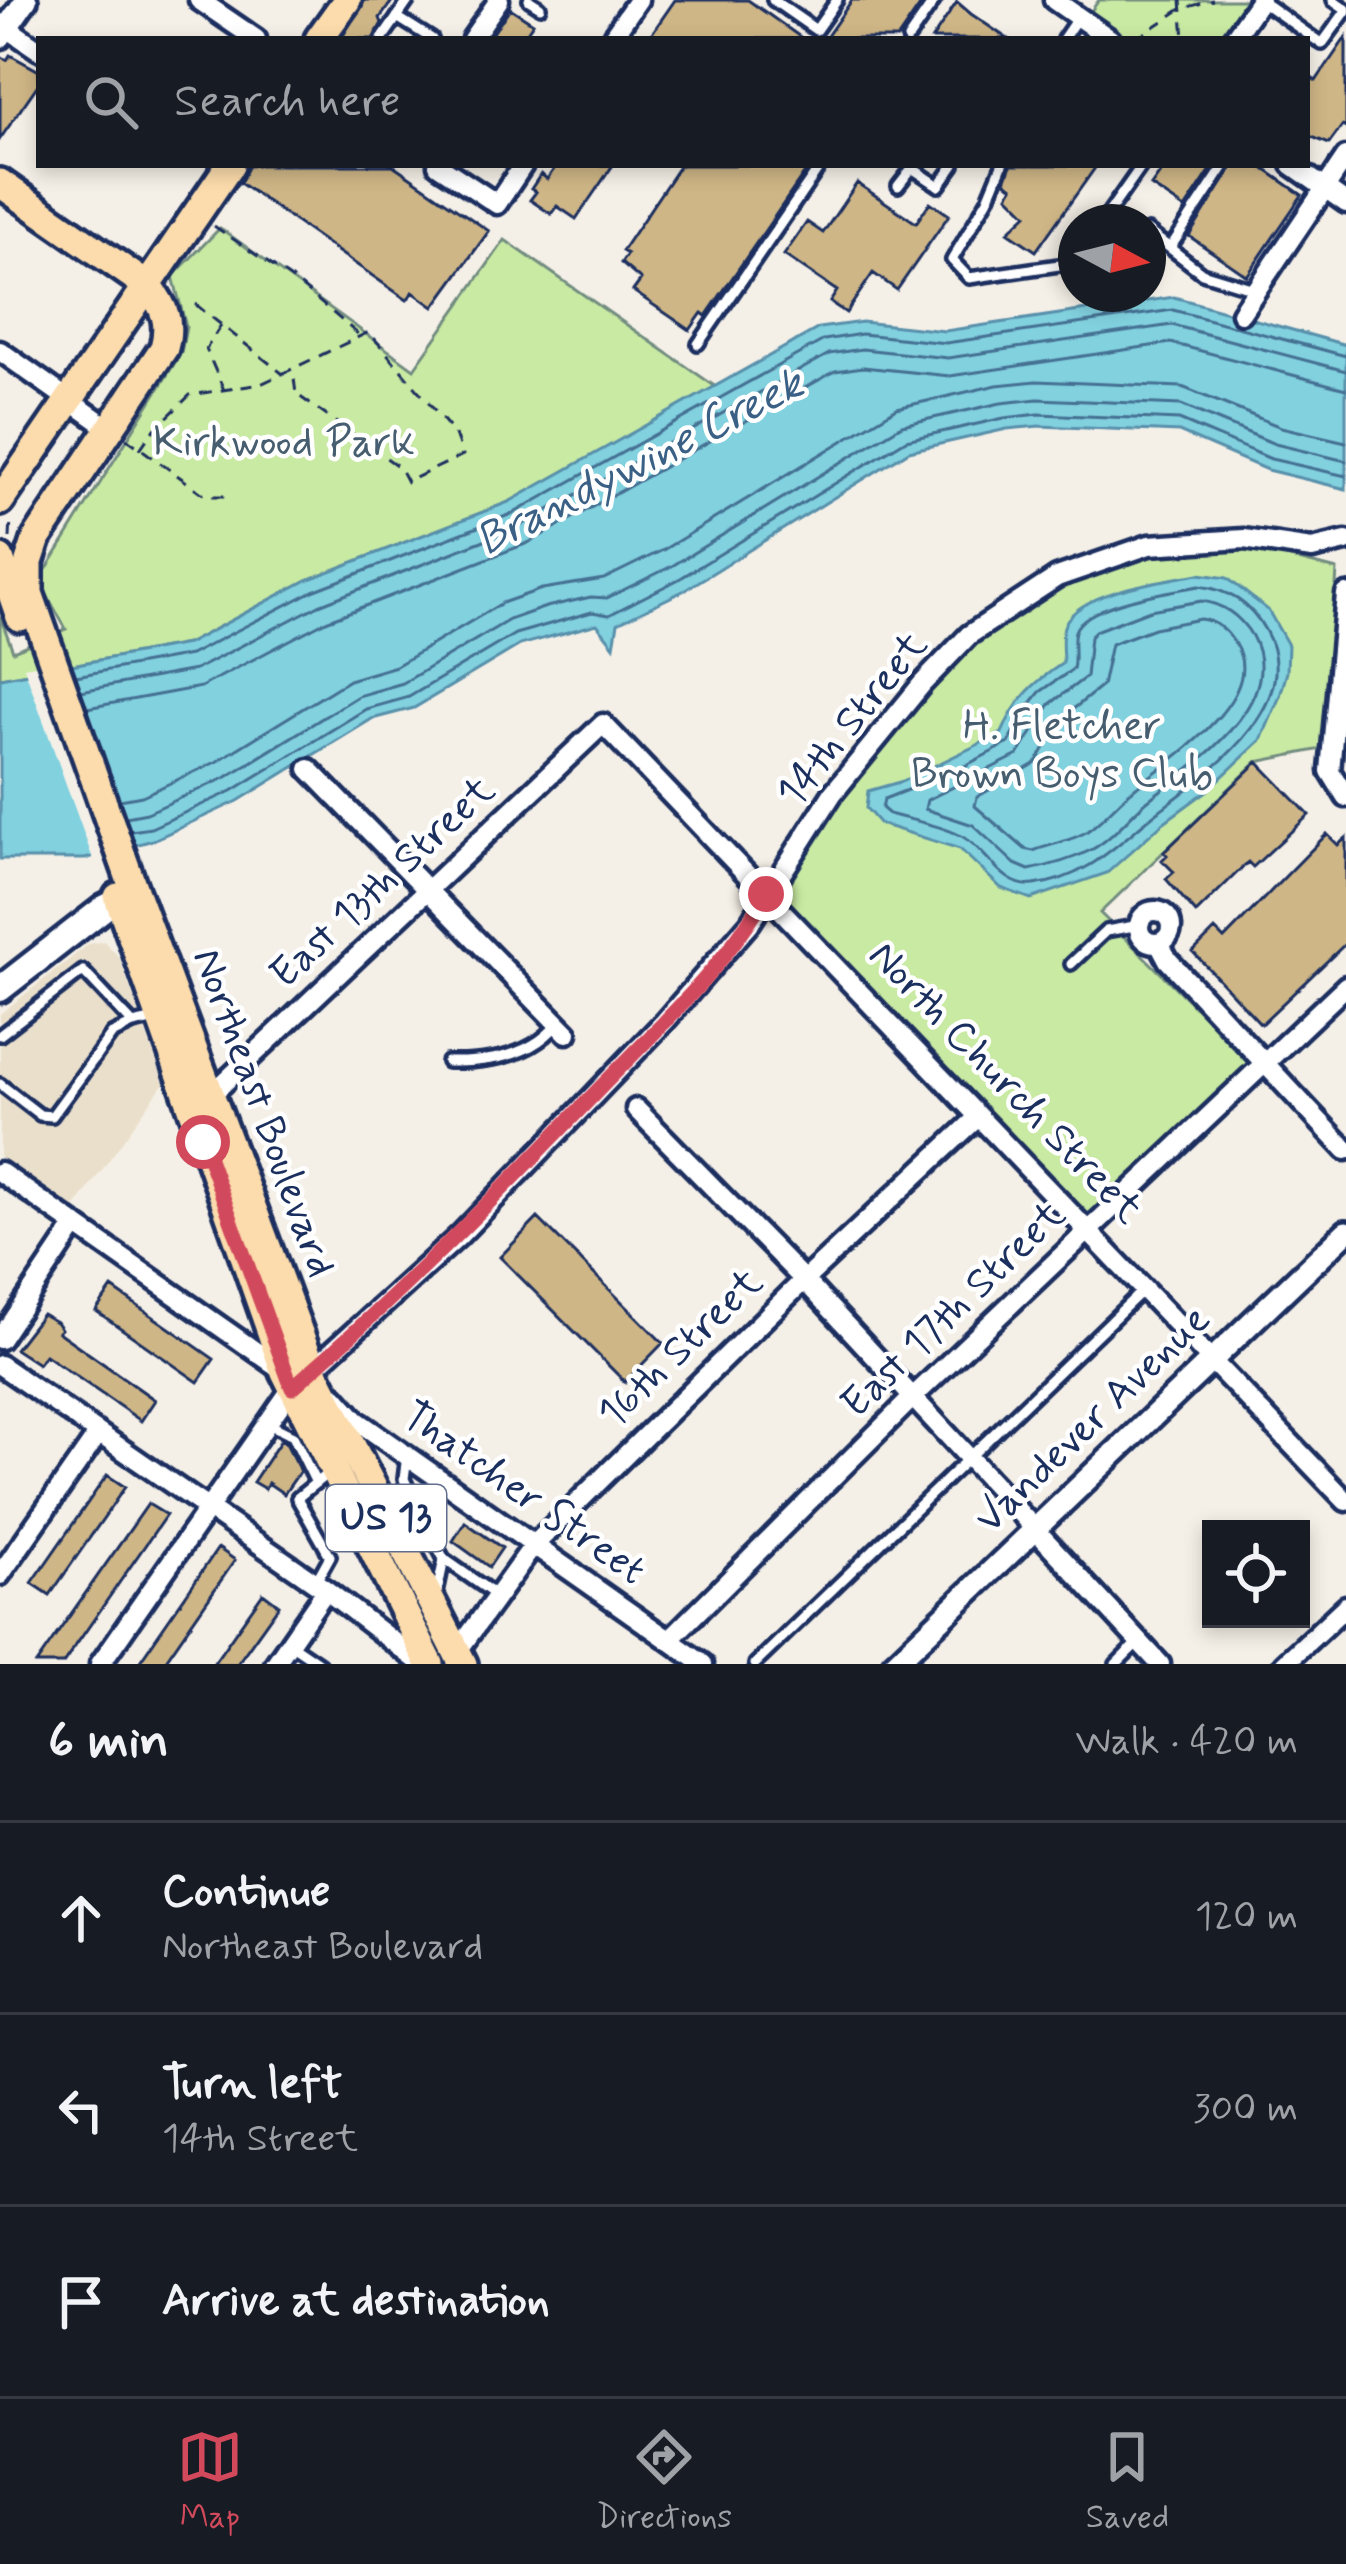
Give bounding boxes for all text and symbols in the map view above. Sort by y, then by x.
search box [36,36,1310,168]
icon: search [78,69,144,135]
text: Search here [174,73,401,132]
north arrow [1058,204,1166,312]
water label: Brandywine Creek [466,354,816,571]
park label: Kirkwood Park [153,416,415,471]
street label: 14th Street [765,620,941,819]
park label: H. Fletcher Brown Boys Club [911,700,1213,803]
street label: East 13th Street [259,764,508,1002]
route end [739,867,793,921]
street label: North Church Street [856,930,1155,1237]
street label: Northeast Boulevard [178,941,348,1285]
route start [176,1115,230,1169]
street label: East 17th Street [830,1188,1078,1431]
street label: 16th Street [587,1256,775,1441]
street label: Vandever Avenue [963,1293,1223,1547]
street label: Thatcher Street [390,1389,656,1599]
road number: US 13 [326,1485,446,1551]
map controls [1202,1520,1310,1628]
button: locate [1202,1520,1310,1628]
text: 6 min [48,1709,169,1775]
text: Walk · 420 m [1075,1717,1298,1768]
text: Continue [162,1863,330,1922]
icon: ahead [48,1885,114,1951]
text: 120 m [1195,1892,1298,1943]
text: Northeast Boulevard [162,1922,483,1973]
text: Turn left [162,2055,342,2114]
icon: left [48,2077,114,2143]
text: 300 m [1193,2084,1298,2135]
text: 14th Street [162,2114,358,2165]
icon: arrive [48,2269,114,2335]
text: Arrive at destination [162,2272,550,2331]
tab: Map [177,2424,243,2540]
tab: Directions [596,2424,732,2540]
tab: Saved [1086,2424,1169,2540]

